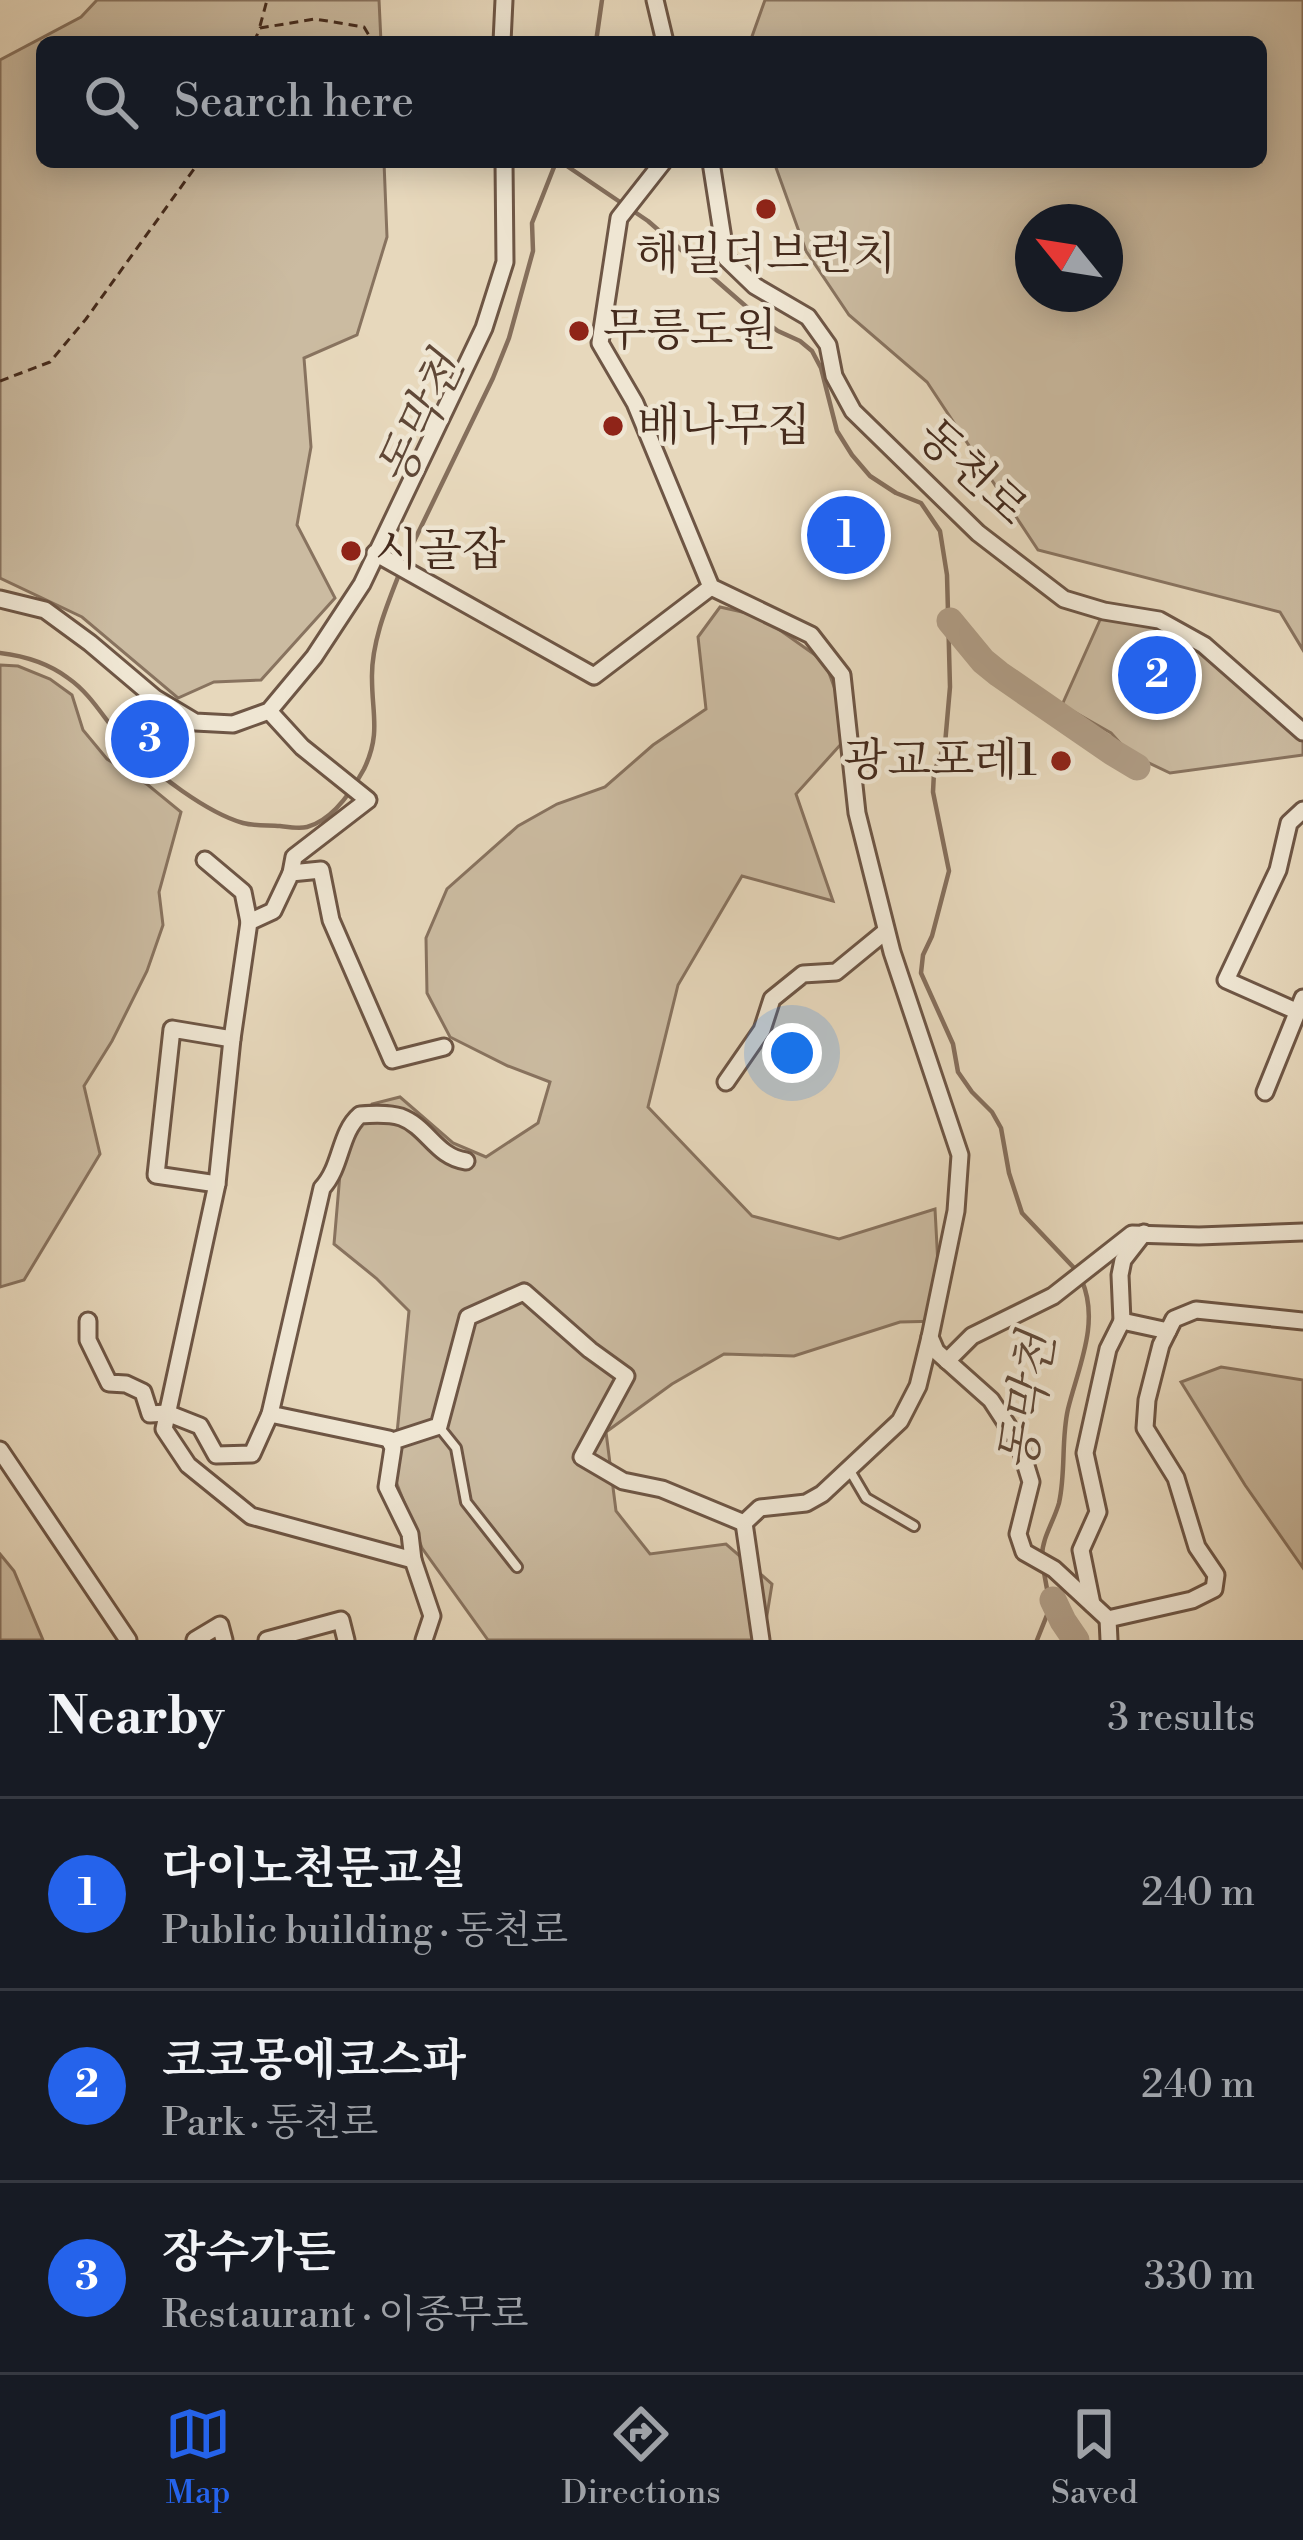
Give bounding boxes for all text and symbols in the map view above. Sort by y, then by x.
search box [36,36,1267,168]
icon: search [78,69,144,135]
text: Search here [174,74,414,131]
marker: 해밀더브런치 [753,196,779,222]
north arrow [1015,204,1123,312]
place label: 해밀더브런치 [636,227,896,284]
place label: 무릉도원 [603,303,777,360]
marker: 무릉도원 [566,318,592,344]
water label: 동막천 [365,341,480,496]
place label: 배나무집 [637,398,811,455]
street label: 동천로 [905,408,1039,538]
marker: 배나무집 [600,413,626,439]
pin: 1 [807,490,885,580]
place label: 시골잡 [375,523,506,580]
marker: 시골잡 [338,538,364,564]
pin: 2 [1118,630,1196,720]
pin: 3 [111,694,189,784]
place label: 광교포레1 [844,733,1037,790]
marker: 광교포레1 [1048,748,1074,774]
your location [762,1023,822,1083]
water label: 동막천 [988,1325,1070,1475]
text: Nearby [48,1686,224,1750]
text: 3 results [1107,1694,1255,1743]
text: 다이노천문교실 [162,1841,466,1898]
text: 1 [78,1869,96,1918]
text: 240 m [1141,1869,1255,1918]
text: Public building · 동천로 [162,1907,569,1956]
text: 코코몽에코스파 [162,2033,466,2090]
text: 2 [75,2061,99,2110]
text: 240 m [1141,2061,1255,2110]
text: Park · 동천로 [162,2099,379,2148]
text: 장수가든 [162,2225,336,2282]
text: 3 [75,2253,99,2302]
text: 330 m [1144,2253,1255,2302]
text: Restaurant · 이종무로 [162,2291,529,2340]
tab: Map [165,2401,231,2514]
tab: Directions [562,2401,721,2514]
tab: Saved [1051,2401,1138,2514]

